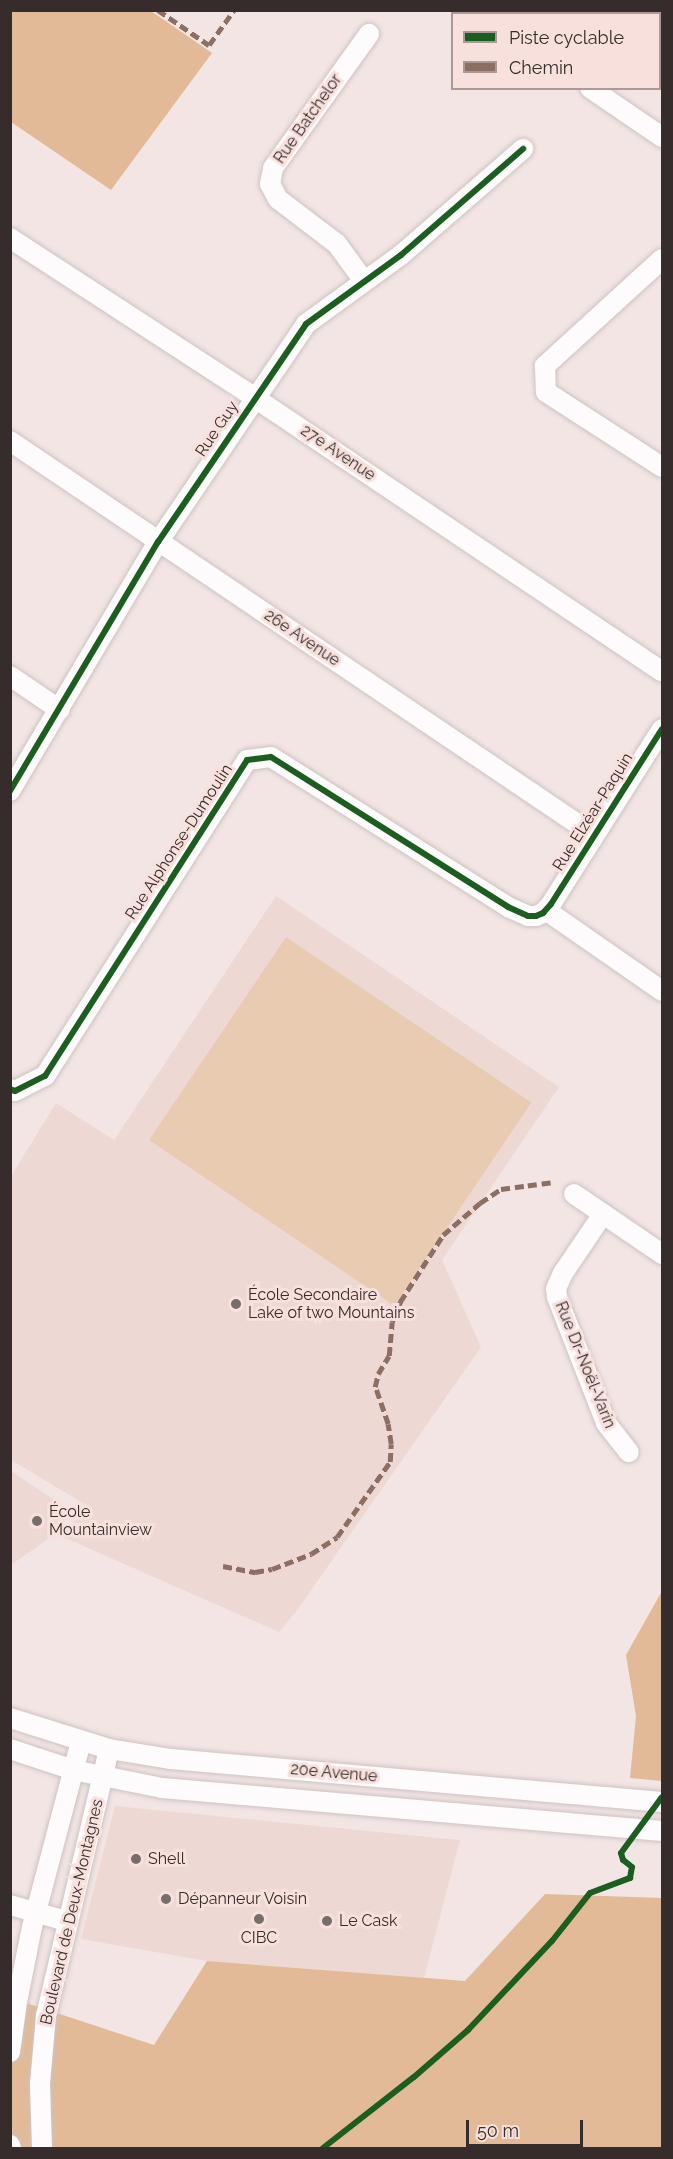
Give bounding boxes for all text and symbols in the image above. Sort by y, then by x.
legend [451,12,661,90]
text: Piste cyclable [509,27,624,48]
text: Chemin [509,57,573,78]
street label: Rue Batchelor [270,71,346,167]
street label: Rue Guy [191,398,243,460]
street label: 27e Avenue [297,421,379,485]
street label: 26e Avenue [260,606,344,670]
street label: Rue Elzéar-Paquin [549,749,637,875]
street label: Rue Alphonse-Dumoulin [121,760,237,924]
place label: École Secondaire Lake of two Mountains [248,1285,415,1323]
marker: École Secondaire Lake of two Mountains [229,1297,243,1311]
street label: Rue Dr-Noël-Varin [551,1299,619,1431]
place label: École Mountainview [49,1502,152,1540]
marker: École Mountainview [30,1514,44,1528]
street label: 20e Avenue [289,1760,379,1786]
street label: Boulevard de Deux-Montagnes [37,1797,107,2027]
place label: Shell [148,1849,185,1869]
marker: Shell [129,1852,143,1866]
place label: Dépanneur Voisin [178,1889,308,1909]
marker: Dépanneur Voisin [159,1892,173,1906]
place label: Le Cask [339,1911,398,1931]
marker: CIBC [252,1912,266,1926]
marker: Le Cask [320,1914,334,1928]
place label: CIBC [241,1928,277,1948]
scale bar [469,2108,586,2146]
text: 50 m [477,2120,519,2141]

